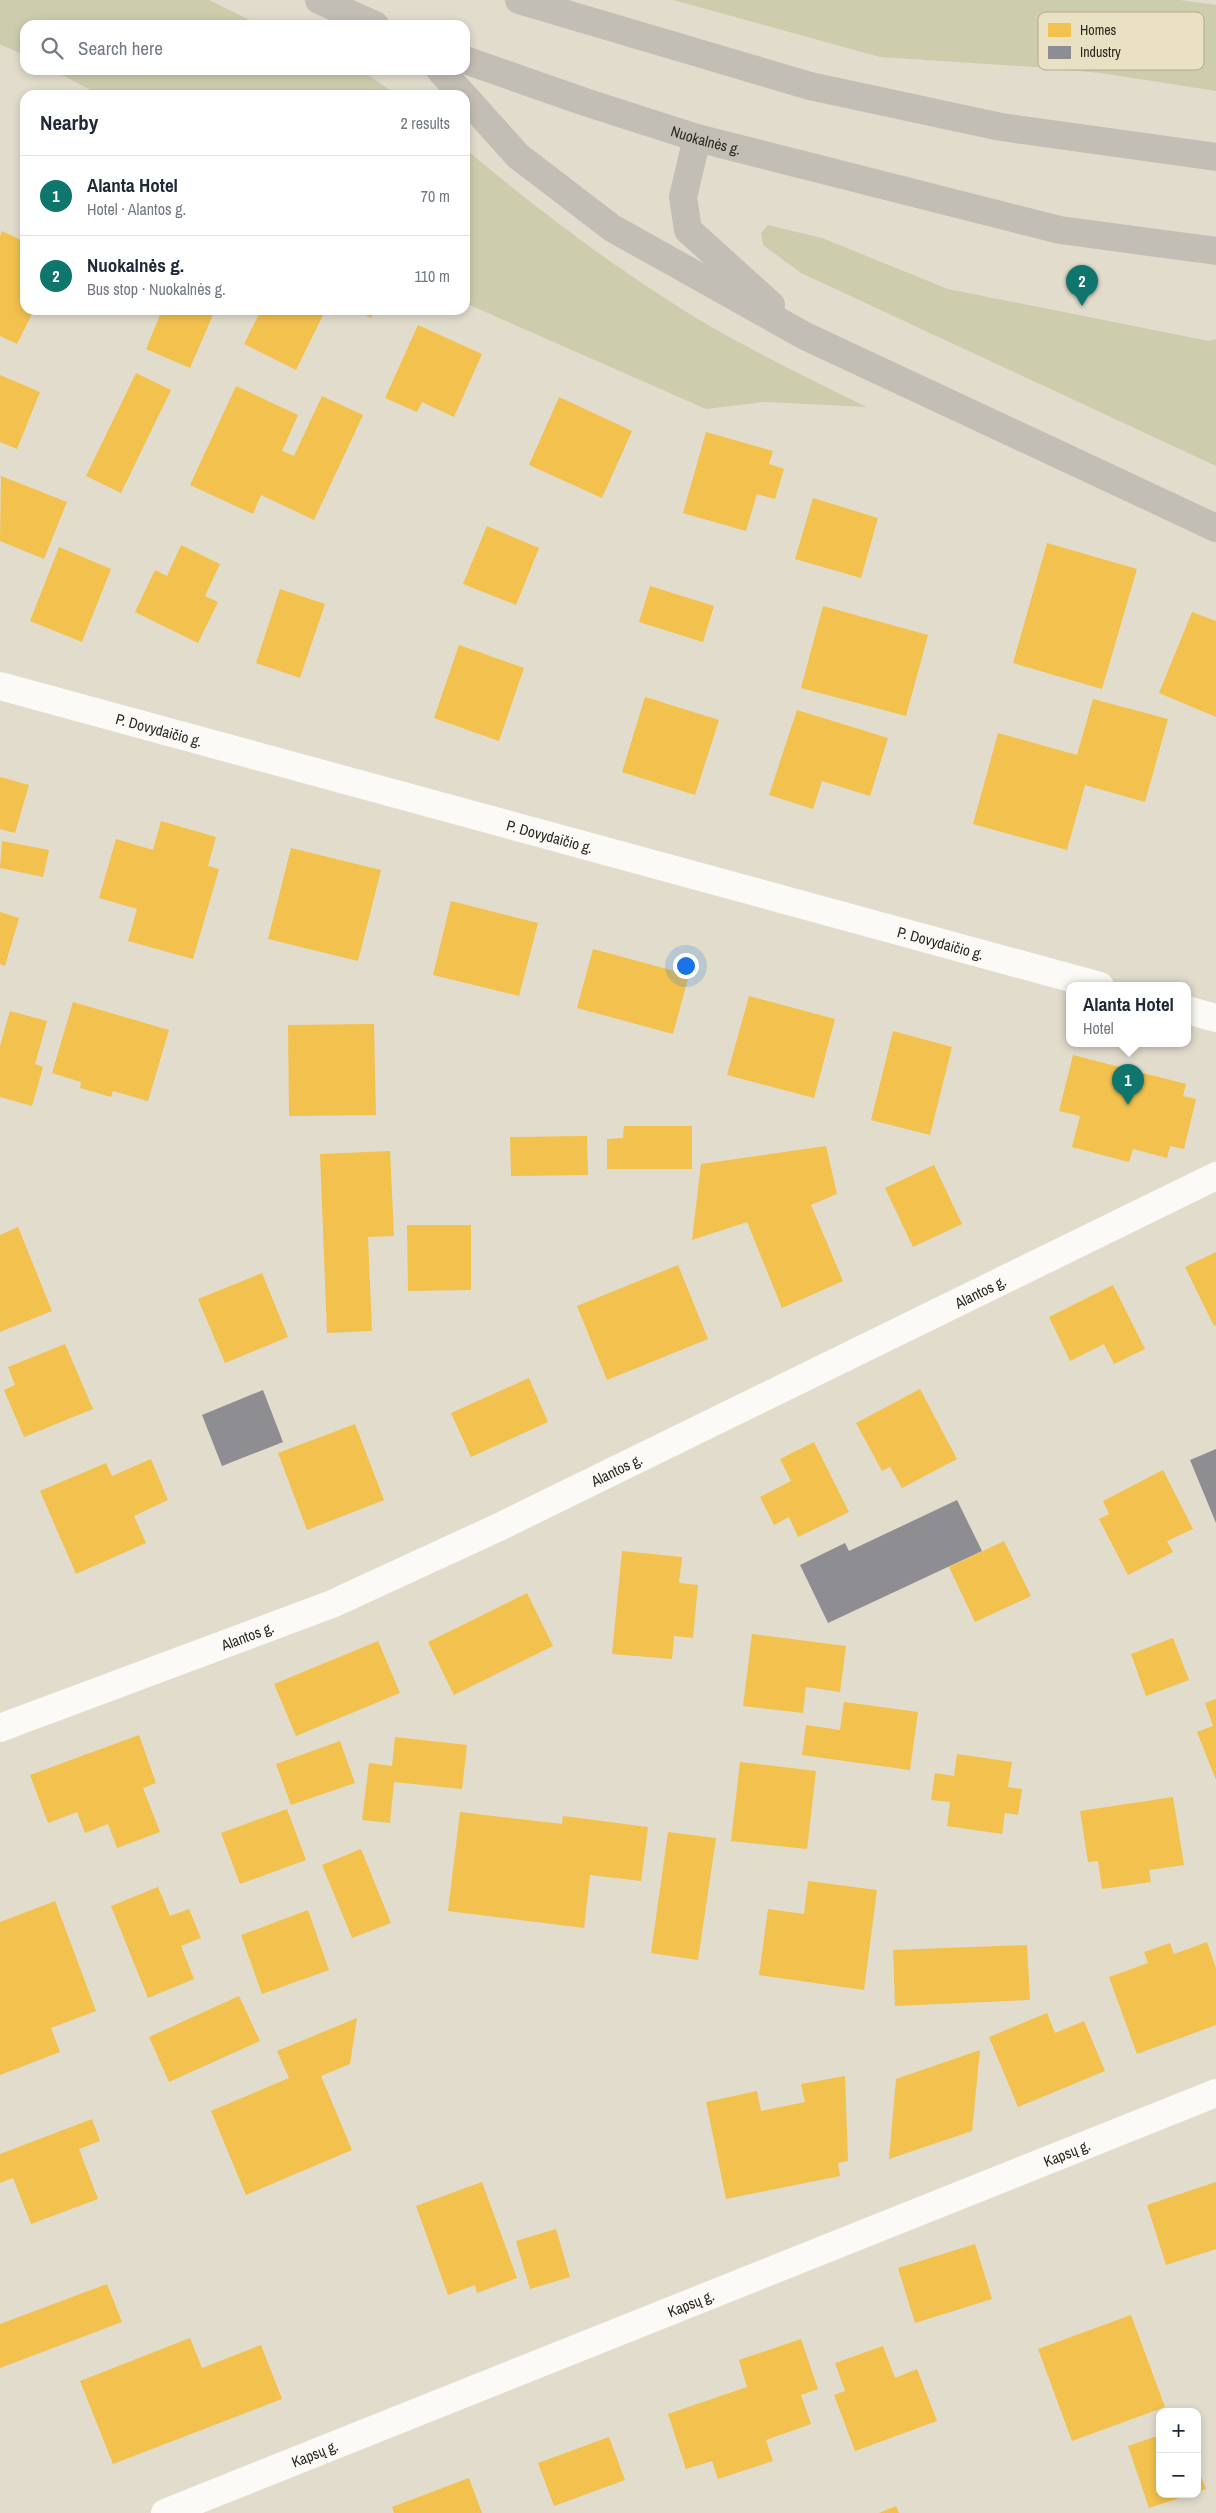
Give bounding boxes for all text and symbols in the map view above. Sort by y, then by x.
legend [1038,12,1204,70]
search box [20,20,470,75]
text: Homes [1080,21,1117,39]
icon: search [38,34,66,62]
text: Search here [78,35,163,61]
text: Industry [1080,43,1121,61]
text: Nearby [40,108,98,137]
text: 2 results [400,112,450,134]
street label: Nuokalnės g. [668,120,743,159]
text: Alanta Hotel [87,172,178,198]
text: 1 [52,185,60,207]
text: 70 m [421,185,450,207]
text: Hotel · Alantos g. [87,198,186,220]
text: Nuokalnės g. [87,252,184,278]
text: 2 [52,265,60,287]
text: 110 m [414,265,450,287]
pin: 2 [1066,265,1098,306]
text: Bus stop · Nuokalnės g. [87,278,226,300]
street label: P. Dovydaičio g. [114,708,205,751]
street label: P. Dovydaičio g. [504,814,595,858]
street label: P. Dovydaičio g. [895,921,986,964]
your location [673,953,699,979]
popup [1066,982,1191,1047]
text: Alanta Hotel [1083,991,1174,1017]
text: Hotel [1083,1017,1114,1039]
pin: 1 [1112,1064,1144,1105]
street label: Alantos g. [950,1270,1009,1313]
street label: Alantos g. [586,1448,646,1491]
street label: Alantos g. [217,1616,277,1655]
street label: Kapsų g. [1040,2134,1093,2171]
street label: Kapsų g. [664,2284,717,2322]
map controls [1156,2408,1201,2498]
button: + [1156,2408,1201,2453]
street label: Kapsų g. [288,2434,341,2472]
button: − [1156,2453,1201,2498]

